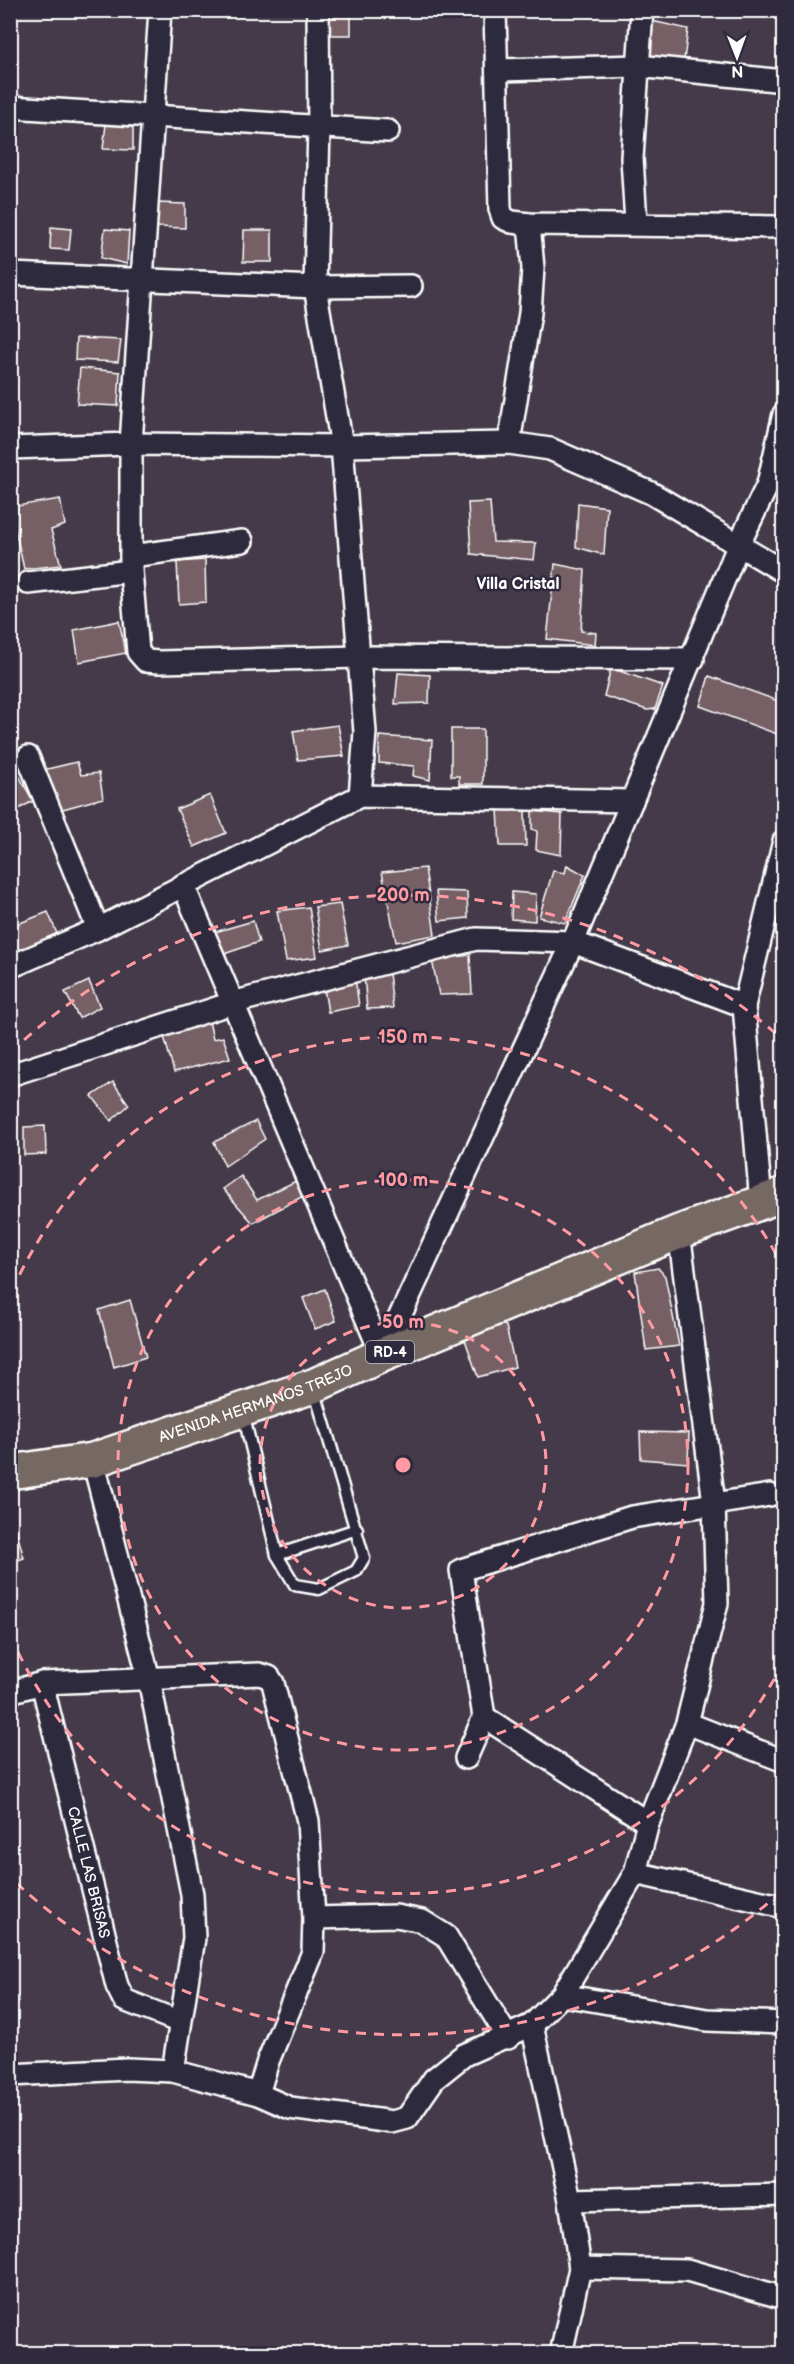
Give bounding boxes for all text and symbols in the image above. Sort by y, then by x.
north arrow [707,27,767,87]
text: N [731,61,743,80]
district label: Villa Cristal [477,575,559,594]
text: 200 m [376,885,430,906]
text: 150 m [378,1027,428,1048]
text: 100 m [378,1170,428,1191]
text: 50 m [382,1312,424,1333]
road number: RD-4 [366,1341,414,1363]
street label: AVENIDA HERMANOS TREJO [156,1360,356,1447]
centre of rings [393,1455,413,1475]
street label: CALLE LAS BRISAS [63,1805,114,1940]

